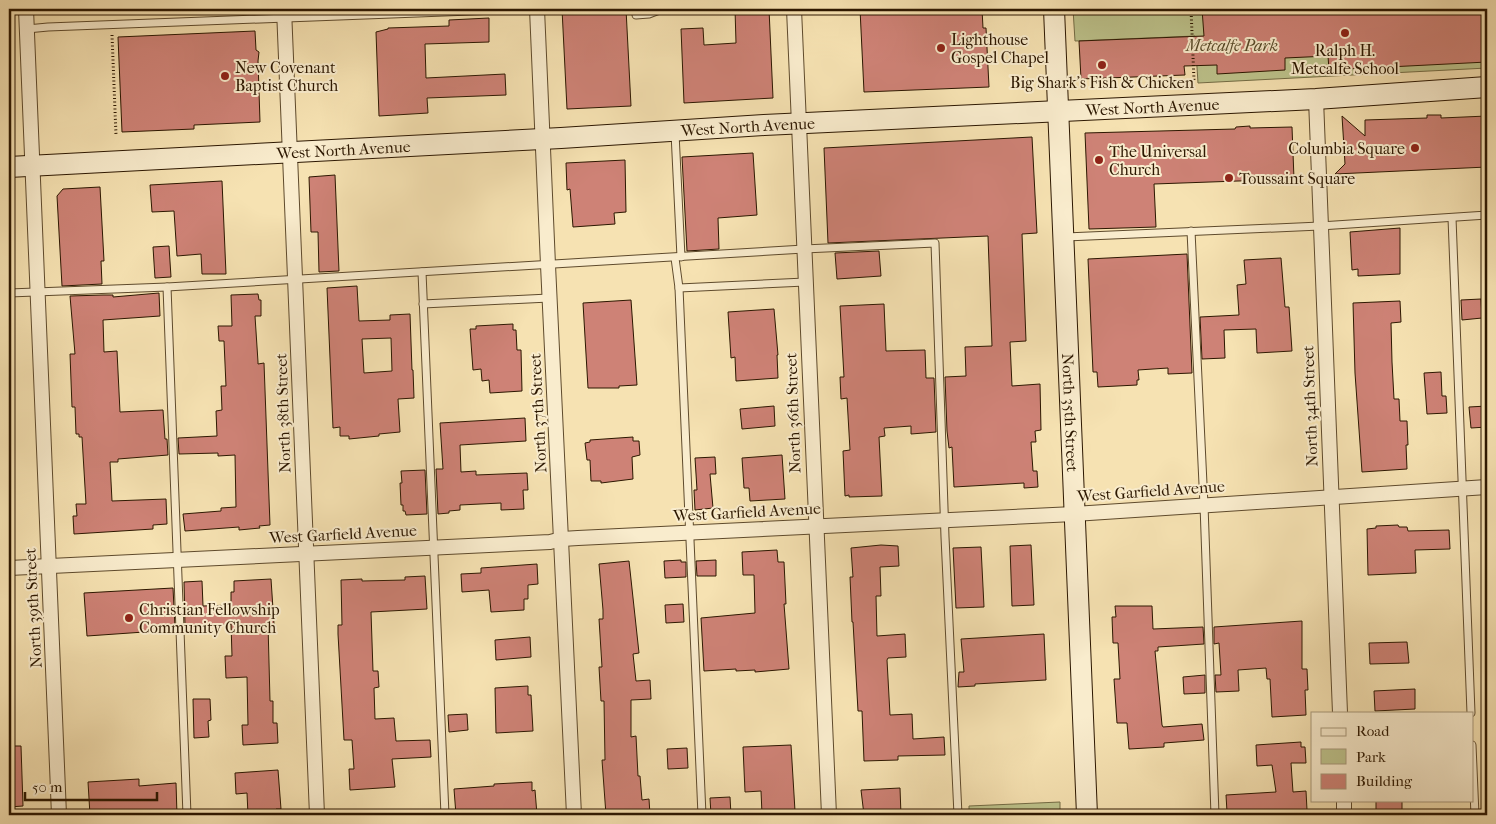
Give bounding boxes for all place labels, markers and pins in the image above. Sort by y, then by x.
marker: Ralph H. Metcalfe School [1339,27,1351,39]
place label: Lighthouse Gospel Chapel [951,30,1049,67]
place label: Ralph H. Metcalfe School [1291,41,1400,78]
marker: Lighthouse Gospel Chapel [935,42,947,54]
place label: New Covenant Baptist Church [235,58,338,95]
marker: Big Shark's Fish & Chicken [1096,59,1108,71]
marker: New Covenant Baptist Church [219,70,231,82]
place label: Big Shark's Fish & Chicken [1010,73,1195,92]
place label: Columbia Square [1288,139,1405,158]
place label: The Universal Church [1109,142,1207,179]
marker: Columbia Square [1409,142,1421,154]
marker: The Universal Church [1093,154,1105,166]
place label: Toussaint Square [1239,169,1355,188]
marker: Toussaint Square [1223,172,1235,184]
place label: Christian Fellowship Community Church [139,600,280,637]
marker: Christian Fellowship Community Church [123,612,135,624]

